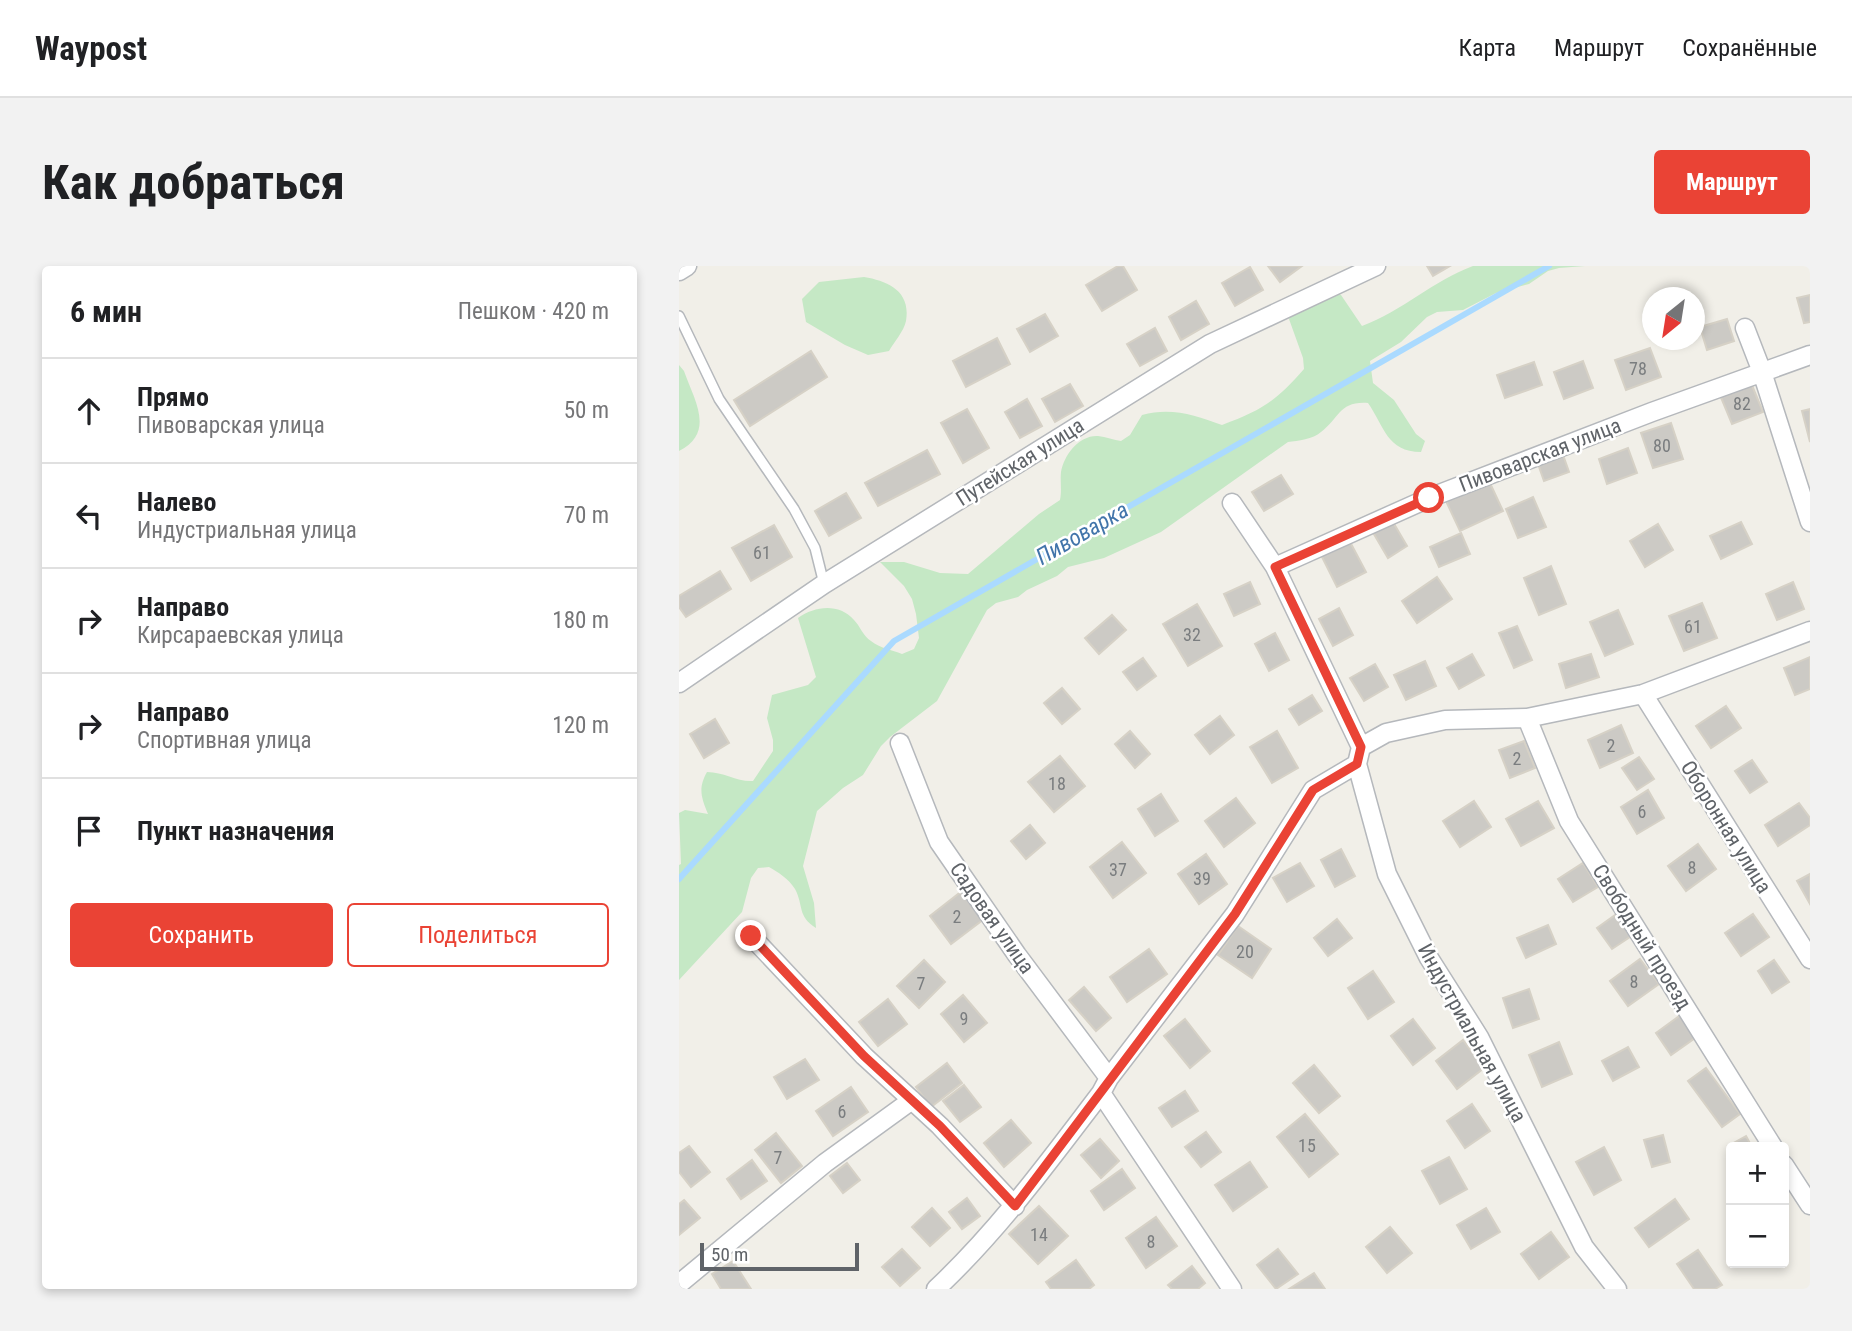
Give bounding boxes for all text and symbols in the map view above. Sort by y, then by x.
text: Waypost [35,29,147,68]
text: Карта [1459,34,1516,62]
text: Маршрут [1554,34,1644,62]
text: Сохранённые [1682,34,1817,62]
button: Маршрут [1654,150,1810,214]
text: Как добраться [42,154,345,211]
north arrow [1642,287,1705,350]
text: 6 мин [70,294,142,329]
text: Пешком · 420 m [458,298,609,325]
house number: 78 [1629,358,1647,379]
text: Прямо [137,382,209,412]
icon: ahead [70,392,108,430]
house number: 82 [1733,393,1751,414]
text: 50 m [564,397,609,424]
text: Пивоварская улица [137,412,325,439]
street label: Путейская улица [952,413,1088,511]
street label: Пивоварская улица [1456,413,1624,497]
house number: 80 [1653,435,1671,456]
route start [1413,482,1444,513]
text: Налево [137,487,217,517]
water label: Пивоварка [1031,496,1133,571]
icon: left [70,497,108,535]
text: 70 m [564,502,609,529]
text: Индустриальная улица [137,517,357,544]
house number: 61 [753,542,771,563]
text: Направо [137,592,229,622]
icon: right [70,602,108,640]
text: 180 m [552,607,609,634]
house number: 61 [1684,616,1702,637]
text: Кирсараевская улица [137,622,344,649]
house number: 32 [1183,624,1201,645]
text: Направо [137,697,229,727]
icon: right [70,707,108,745]
text: 120 m [552,712,609,739]
text: Спортивная улица [137,727,312,754]
house number: 2 [1607,735,1616,756]
house number: 2 [1513,748,1522,769]
street label: Оборонная улица [1676,756,1776,898]
house number: 18 [1048,773,1066,794]
house number: 6 [1638,801,1646,822]
icon: arrive [70,812,108,850]
text: Пункт назначения [137,816,335,846]
house number: 8 [1688,857,1696,878]
street label: Садовая улица [945,858,1039,978]
house number: 37 [1109,859,1127,880]
street label: Свободный проезд [1588,860,1696,1014]
house number: 39 [1193,868,1211,889]
button: Сохранить [70,903,333,967]
button: Поделиться [347,903,609,967]
house number: 2 [953,906,962,927]
route end [735,920,766,951]
street label: Индустриальная улица [1413,939,1531,1127]
house number: 20 [1236,941,1254,962]
house number: 8 [1630,971,1638,992]
house number: 7 [917,973,926,994]
house number: 9 [960,1008,968,1029]
house number: 6 [838,1101,846,1122]
house number: 15 [1298,1135,1316,1156]
map controls [1726,1142,1789,1268]
button: + [1726,1142,1789,1205]
house number: 7 [774,1147,783,1168]
button: − [1726,1205,1789,1268]
house number: 14 [1030,1224,1048,1245]
house number: 8 [1147,1231,1155,1252]
scale bar [700,1240,859,1272]
text: 50 m [711,1243,748,1266]

